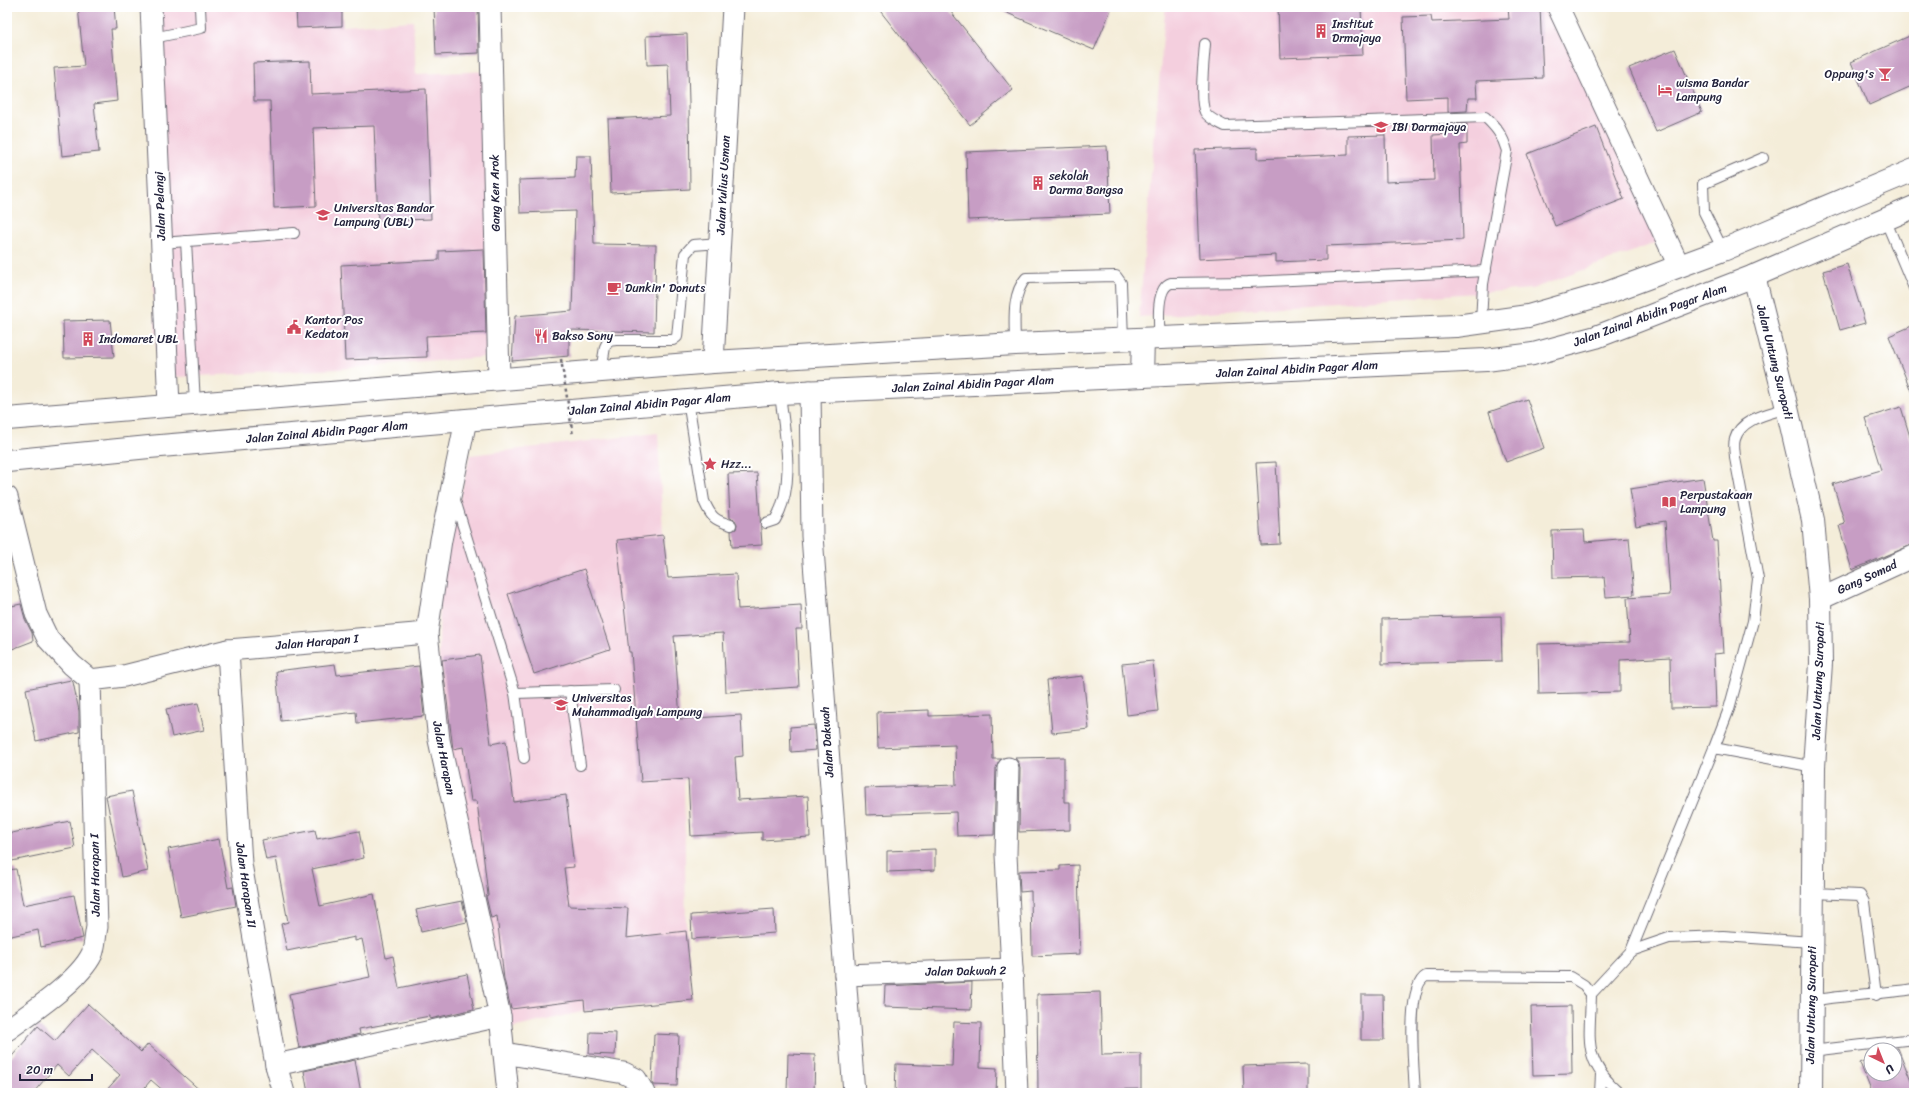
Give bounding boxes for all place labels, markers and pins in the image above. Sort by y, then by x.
place label: Institut Drmajaya [1331,13,1381,49]
building icon: Institut Drmajaya [1313,23,1329,39]
place label: Oppung's [1825,63,1874,85]
bar icon: Oppung's [1877,66,1893,82]
place label: wisma Bandar Lampung [1676,72,1750,108]
hotel icon: wisma Bandar Lampung [1657,82,1673,98]
place label: IBI Darmajaya [1391,116,1466,138]
school or university icon: IBI Darmajaya [1373,119,1389,135]
place label: sekolah Darma Bangsa [1048,165,1123,201]
building icon: sekolah Darma Bangsa [1030,175,1046,191]
place label: Universitas Bandar Lampung (UBL) [334,197,435,233]
school or university icon: Universitas Bandar Lampung (UBL) [315,207,331,223]
place label: Dunkin' Donuts [625,277,705,299]
cafe icon: Dunkin' Donuts [606,280,622,296]
place label: Kantor Pos Kedaton [305,309,363,345]
public building icon: Kantor Pos Kedaton [286,319,302,335]
place label: Bakso Sony [552,325,614,347]
place label: Indomaret UBL [98,328,178,350]
restaurant icon: Bakso Sony [533,328,549,344]
building icon: Indomaret UBL [80,331,96,347]
place label: Hzz... [721,453,752,475]
place icon: Hzz... [702,456,718,472]
place label: Perpustakaan Lampung [1680,484,1753,520]
library icon: Perpustakaan Lampung [1661,494,1677,510]
place label: Universitas Muhammadiyah Lampung [572,687,702,723]
school or university icon: Universitas Muhammadiyah Lampung [553,697,569,713]

